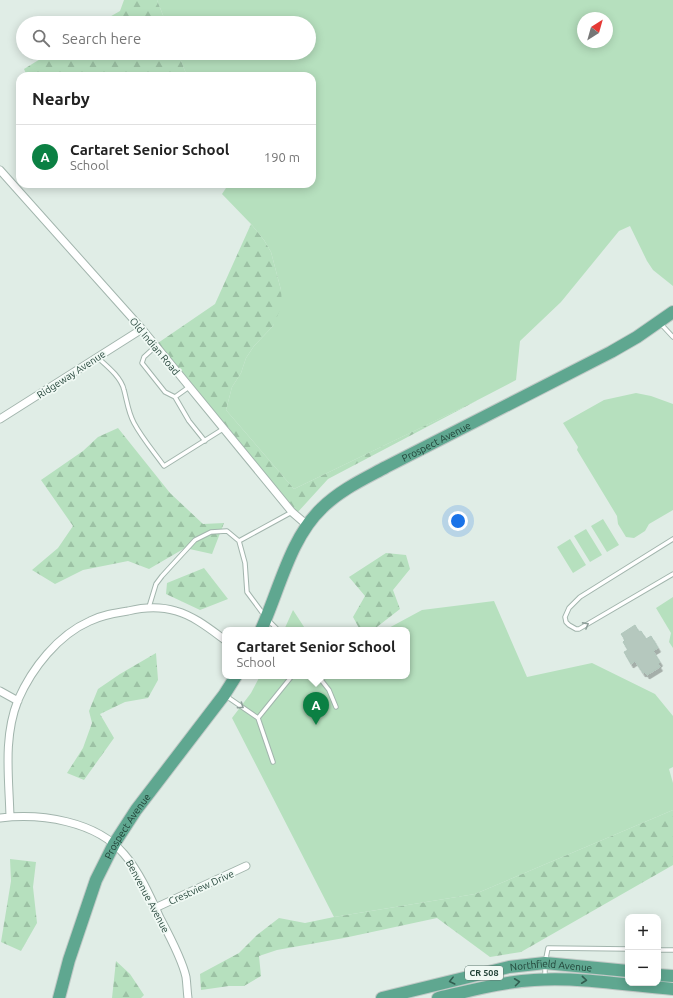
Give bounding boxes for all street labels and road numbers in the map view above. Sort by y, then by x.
street label: Old Indian Road [127,315,182,377]
street label: Ridgeway Avenue [35,348,108,401]
street label: Prospect Avenue [400,420,473,464]
street label: Prospect Avenue [102,791,153,861]
street label: Benvenue Avenue [124,858,171,935]
street label: Crestview Drive [167,868,236,907]
street label: Northfield Avenue [509,958,593,974]
road number: CR 508 [465,966,503,980]

